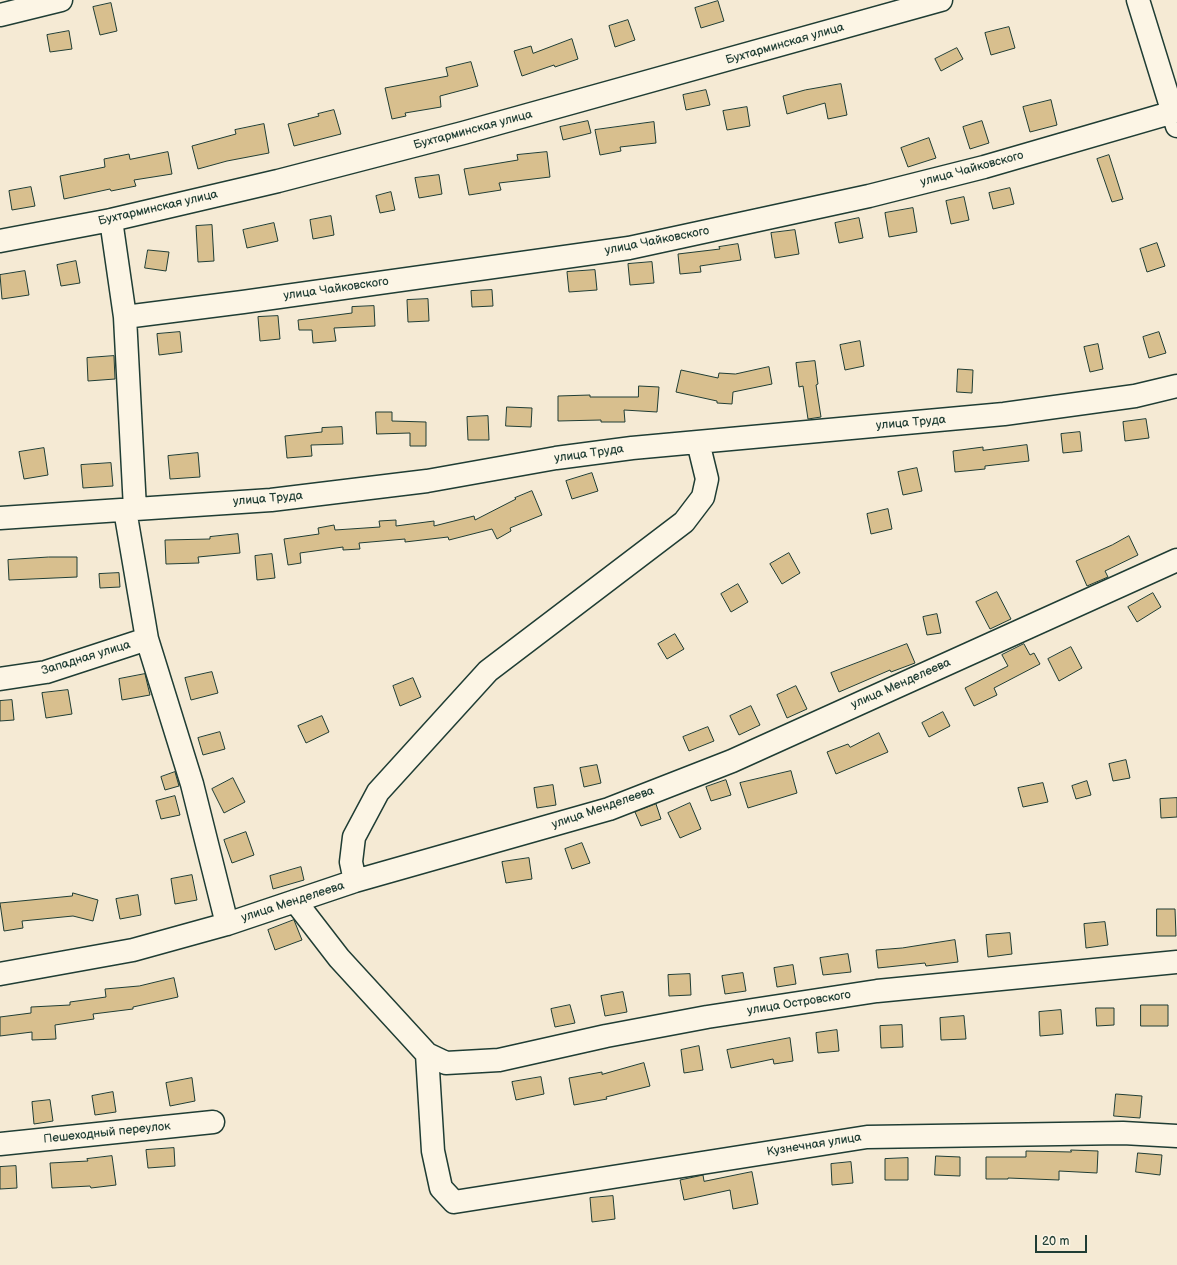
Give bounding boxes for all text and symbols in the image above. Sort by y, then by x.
street label: Бухтарминская улица [724,20,846,68]
street label: Бухтарминская улица [412,107,534,153]
street label: улица Чайковского [919,148,1025,190]
street label: Бухтарминская улица [97,187,219,229]
street label: улица Чайковского [604,224,710,258]
street label: улица Чайковского [282,274,390,304]
street label: улица Труда [875,413,947,433]
street label: улица Труда [553,442,625,466]
street label: улица Труда [232,489,304,509]
street label: Западная улица [40,638,132,678]
street label: улица Менделеева [849,656,953,712]
street label: улица Менделеева [550,784,656,832]
street label: улица Менделеева [240,879,346,925]
street label: улица Островского [746,988,852,1018]
street label: Пешеходный переулок [43,1119,171,1147]
street label: Кузнечная улица [766,1130,862,1160]
scale bar [1037,1227,1089,1253]
text: 20 m [1042,1234,1069,1249]

